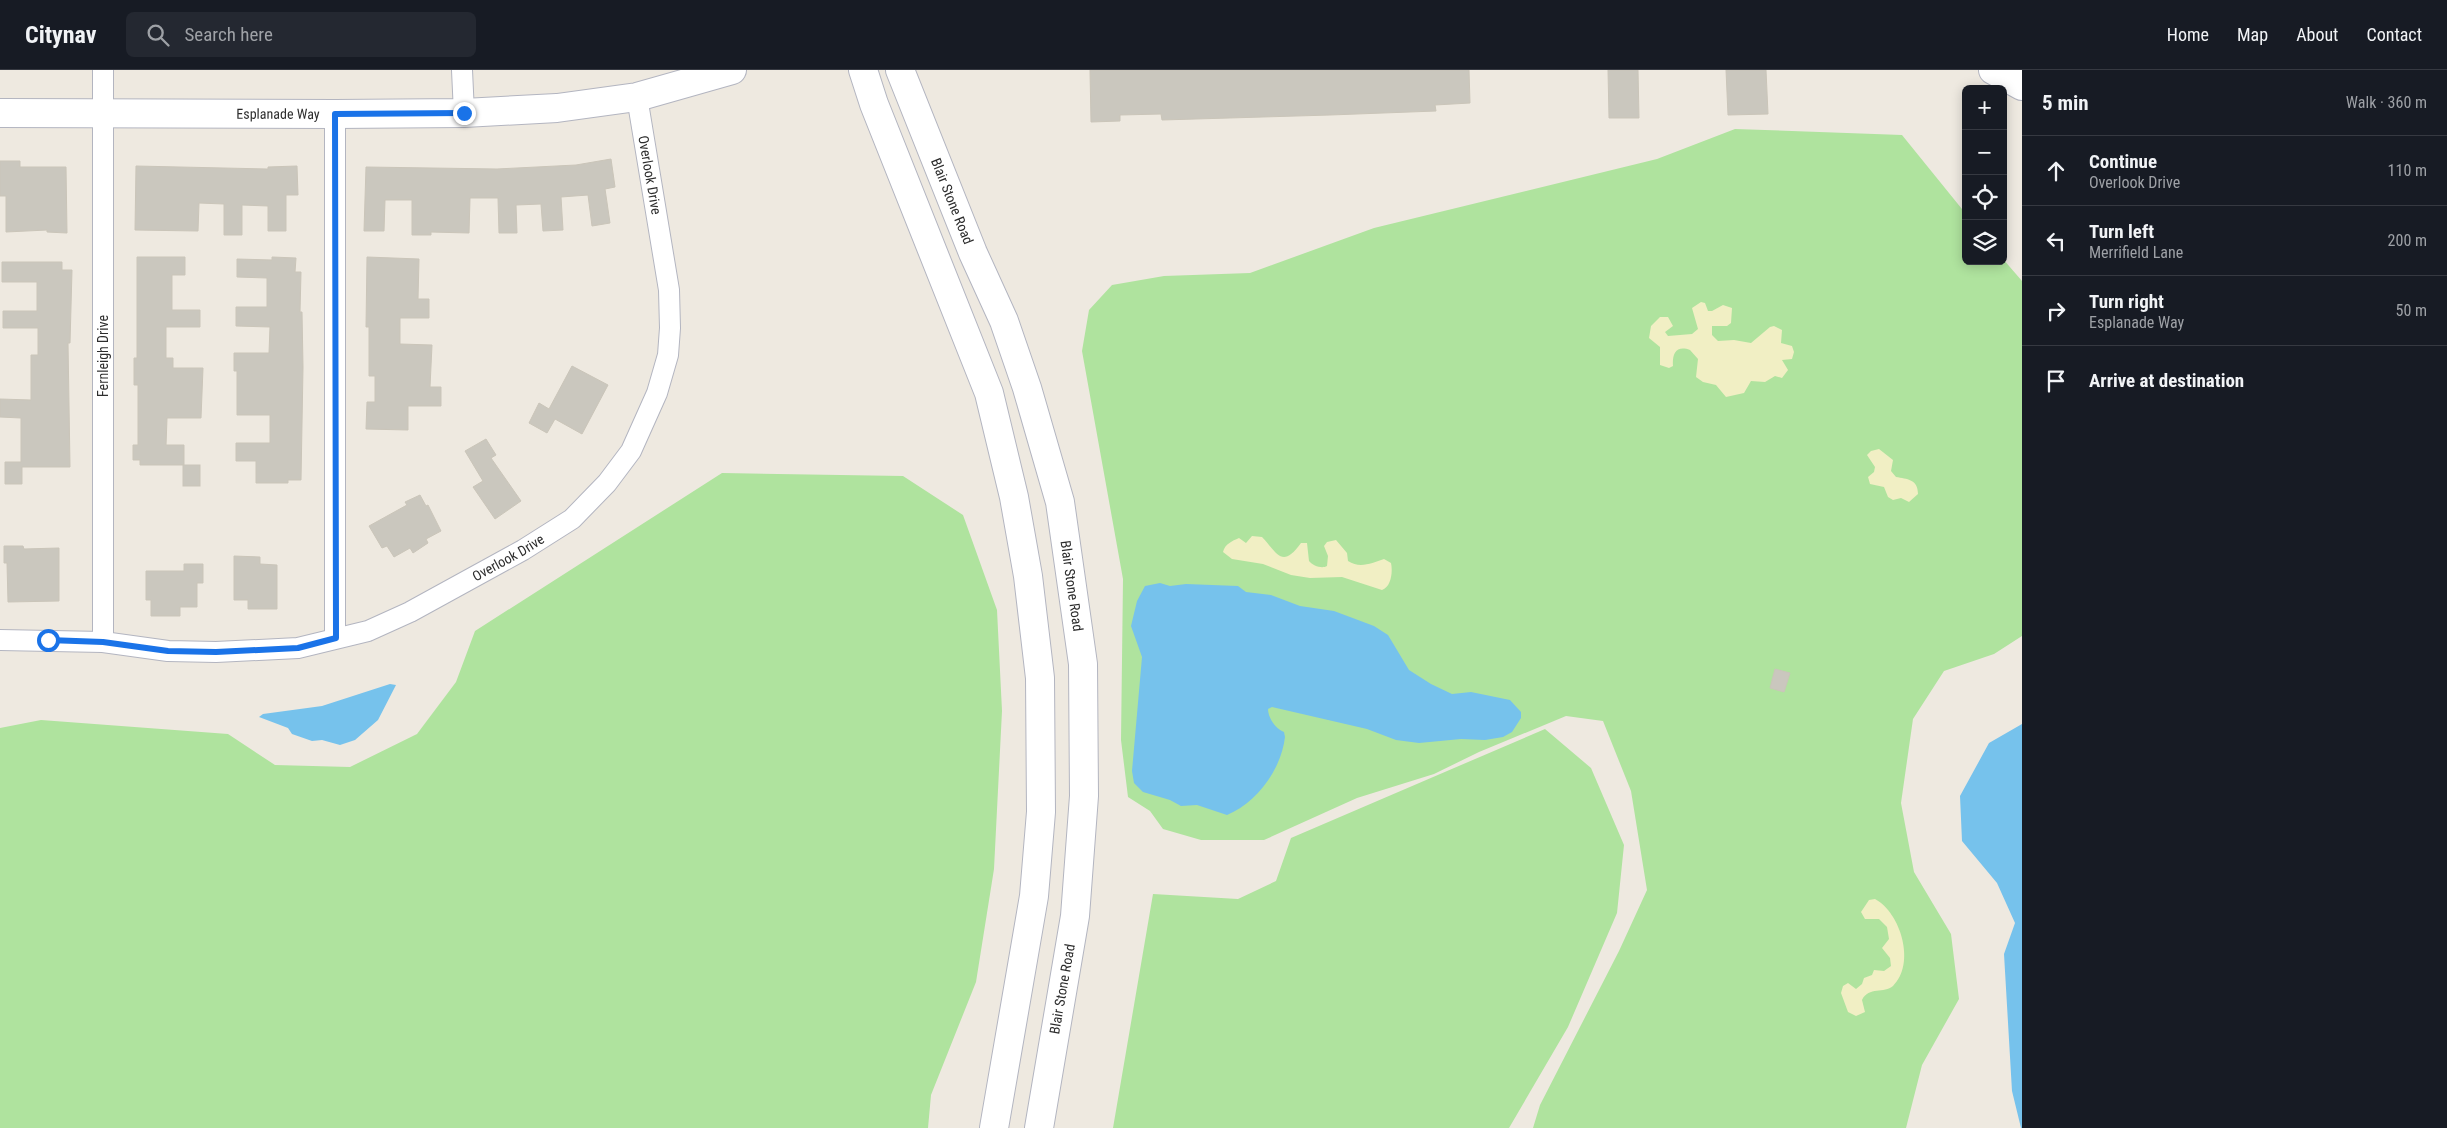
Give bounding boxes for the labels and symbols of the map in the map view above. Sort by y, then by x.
route end [453,102,476,125]
street label: Esplanade Way [236,106,320,122]
street label: Overlook Drive [635,134,665,216]
street label: Blair Stone Road [928,156,977,246]
street label: Fernleigh Drive [95,315,111,397]
street label: Overlook Drive [469,531,547,584]
street label: Blair Stone Road [1058,540,1086,632]
route start [37,629,60,652]
street label: Blair Stone Road [1046,943,1078,1035]

